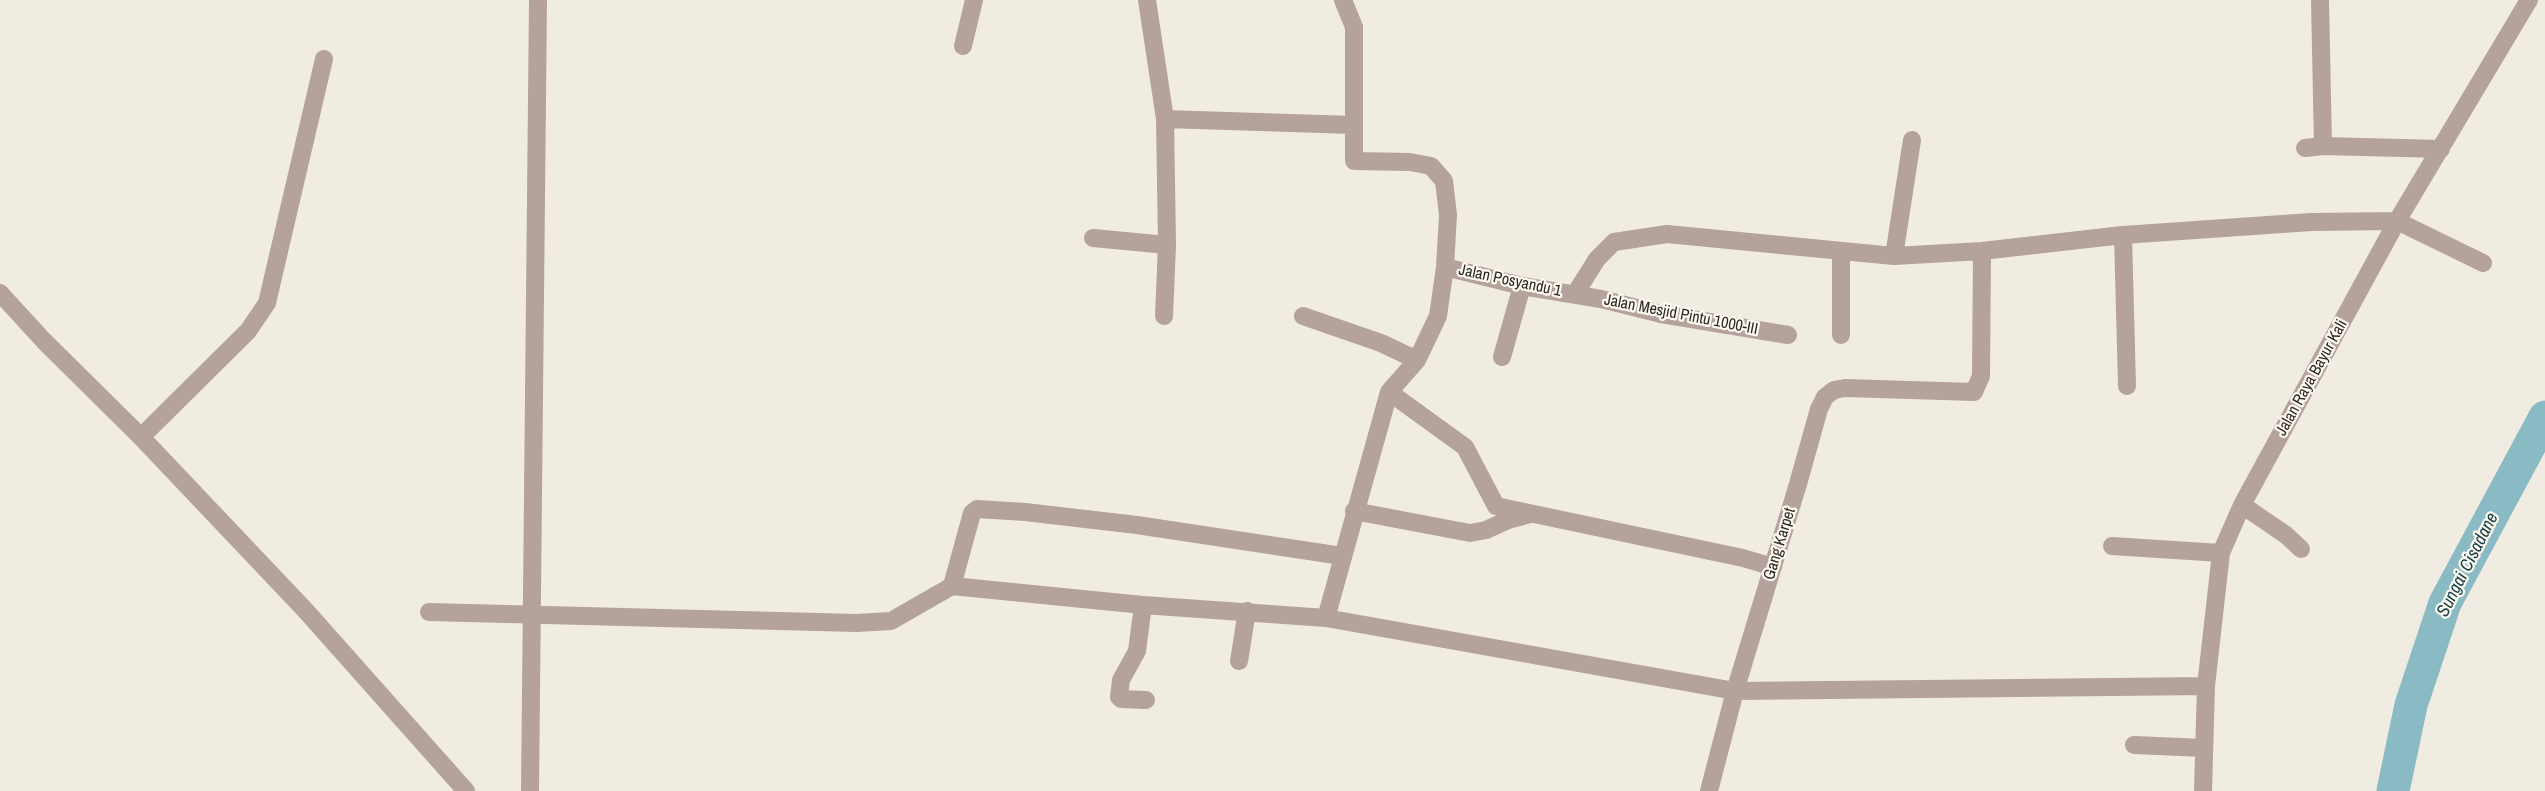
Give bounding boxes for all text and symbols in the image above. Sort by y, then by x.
street label: Jalan Posyandu 1 [1457,261,1563,301]
street label: Jalan Mesjid Pintu 1000-III [1603,291,1759,339]
street label: Jalan Raya Bayur Kali [2272,317,2352,439]
street label: Gang Karpet [1760,506,1800,582]
water label: Sungai Cisadane [2432,509,2504,621]

